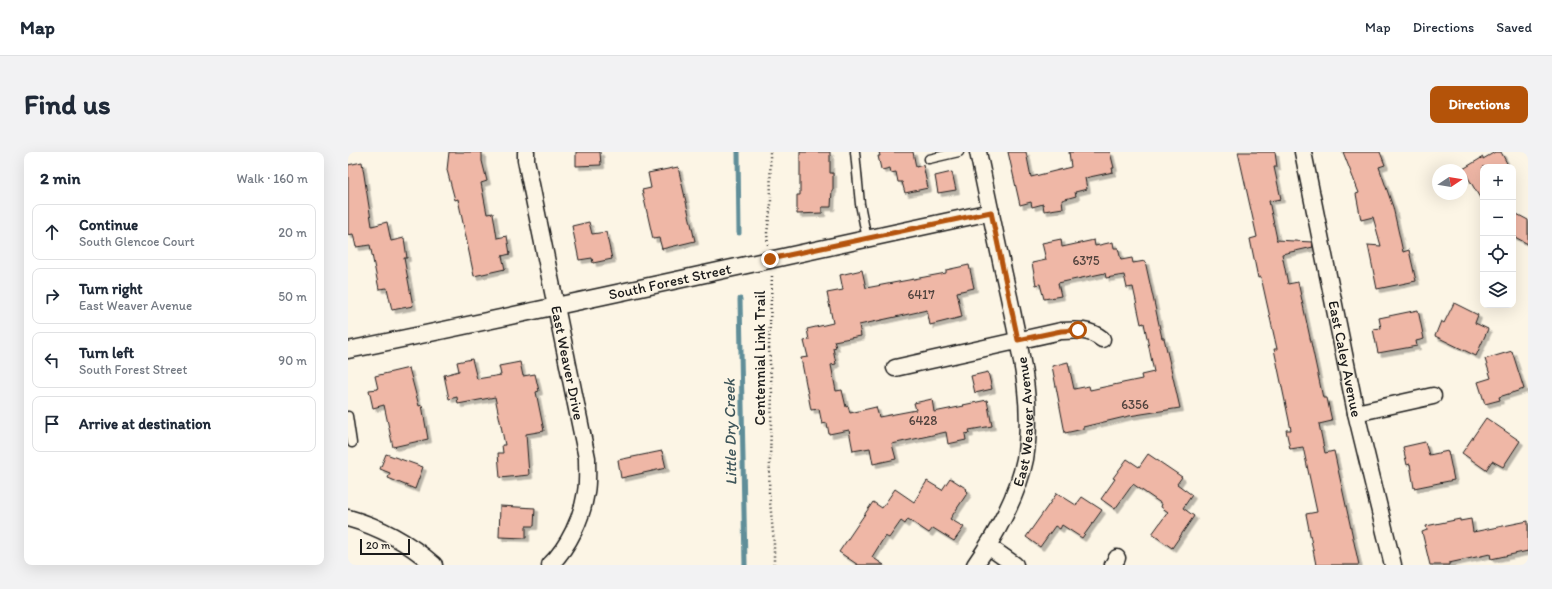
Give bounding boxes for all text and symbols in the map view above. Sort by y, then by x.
text: Map [20,16,55,39]
text: Map [1365,19,1391,36]
text: Directions [1413,19,1474,36]
text: Saved [1496,19,1532,36]
button: Directions [1430,86,1528,123]
text: Find us [24,87,111,121]
north arrow [1432,164,1468,200]
map controls [1480,164,1516,308]
button: + [1480,164,1516,200]
text: 2 min [40,168,80,188]
text: Walk · 160 m [237,171,308,186]
button: − [1480,200,1516,236]
text: Continue [79,216,138,234]
icon: ahead [41,221,63,243]
text: 20 m [278,225,307,240]
text: South Glencoe Court [79,234,195,249]
button: locate [1480,236,1516,272]
route end [761,250,779,268]
house number: 6375 [1072,253,1100,268]
street label: South Forest Street [607,260,733,304]
button: layers [1480,272,1516,308]
text: Turn right [79,280,143,298]
icon: right [41,285,63,307]
house number: 6417 [907,287,935,302]
text: 50 m [278,289,307,304]
street label: Centennial Link Trail [751,290,769,426]
text: East Weaver Avenue [79,298,192,313]
street label: East Caley Avenue [1324,299,1366,419]
street label: East Weaver Drive [547,304,588,422]
route start [1069,321,1087,339]
text: Turn left [79,344,134,362]
icon: left [41,349,63,371]
text: 90 m [278,353,307,368]
street label: East Weaver Avenue [1009,356,1037,489]
text: South Forest Street [79,362,187,377]
water label: Little Dry Creek [720,378,740,485]
house number: 6356 [1121,397,1149,412]
icon: arrive [41,413,63,435]
house number: 6428 [909,413,937,428]
text: Arrive at destination [79,415,211,433]
scale bar [360,537,410,556]
text: 20 m [366,539,390,552]

